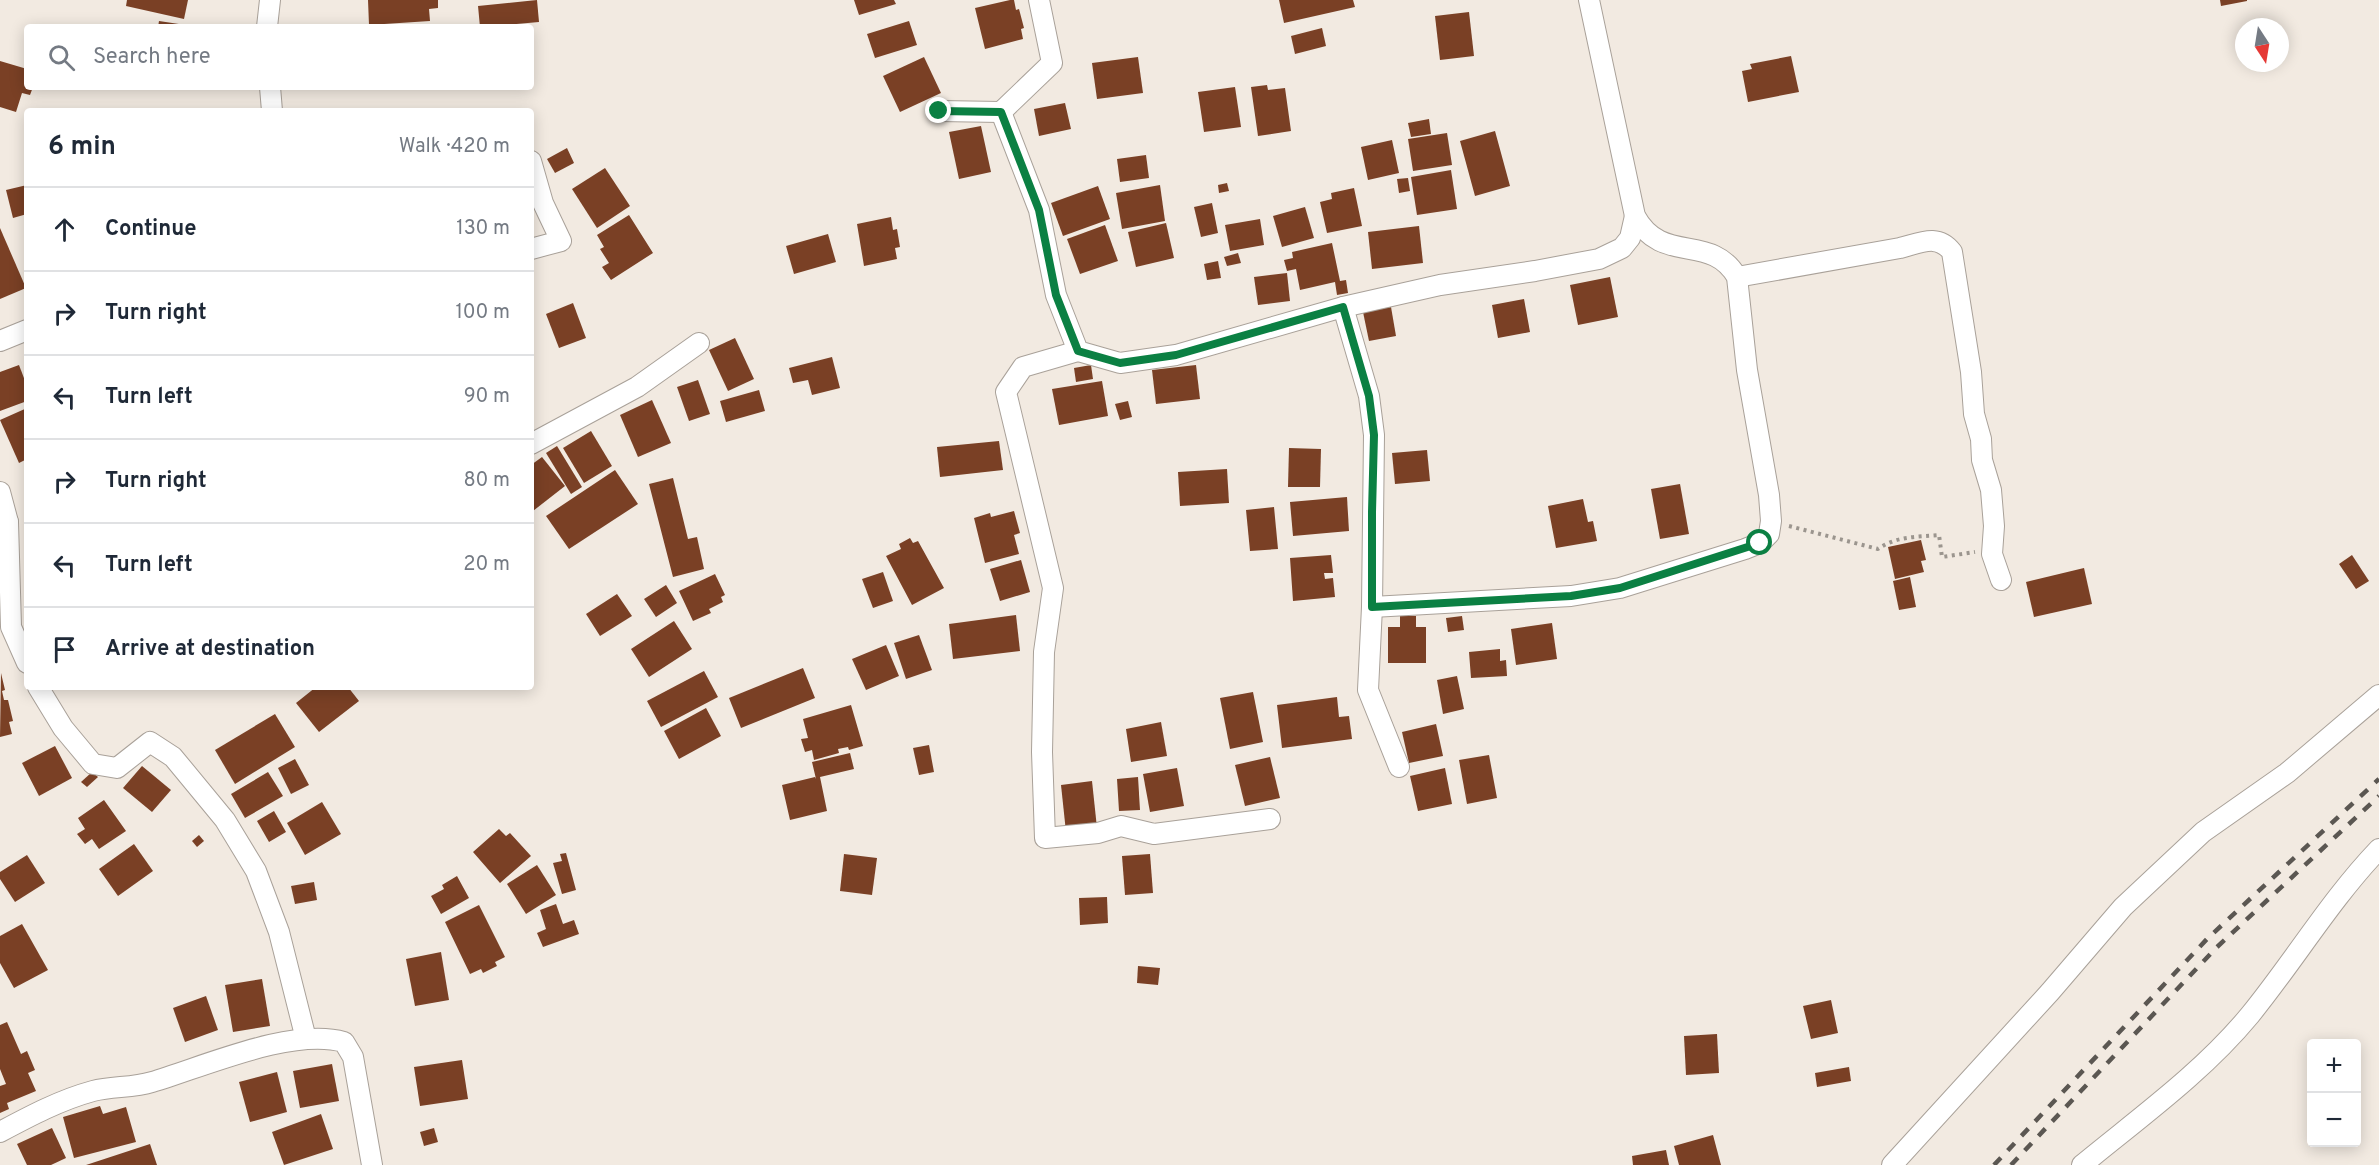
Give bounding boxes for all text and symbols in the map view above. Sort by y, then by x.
north arrow [2235,18,2289,72]
search box [24,24,534,90]
icon: search [45,41,78,74]
text: Search here [93,44,211,71]
route end [925,97,951,123]
text: 6 min [48,131,116,164]
text: Walk · 420 m [399,134,510,160]
icon: ahead [48,213,81,246]
text: Continue [105,216,196,243]
text: 130 m [456,216,510,242]
icon: right [48,297,81,330]
text: Turn right [105,300,207,327]
text: 100 m [455,300,510,326]
icon: left [48,381,81,414]
text: Turn left [105,384,193,411]
text: 90 m [464,384,510,410]
icon: right [48,465,81,498]
text: Turn right [105,468,207,495]
text: 80 m [464,468,510,494]
route start [1746,529,1772,555]
icon: left [48,549,81,582]
text: Turn left [105,552,193,579]
text: 20 m [463,552,510,578]
icon: arrive [48,633,81,666]
text: Arrive at destination [105,636,315,663]
map controls [2307,1039,2361,1147]
button: + [2307,1039,2361,1093]
button: − [2307,1093,2361,1147]

